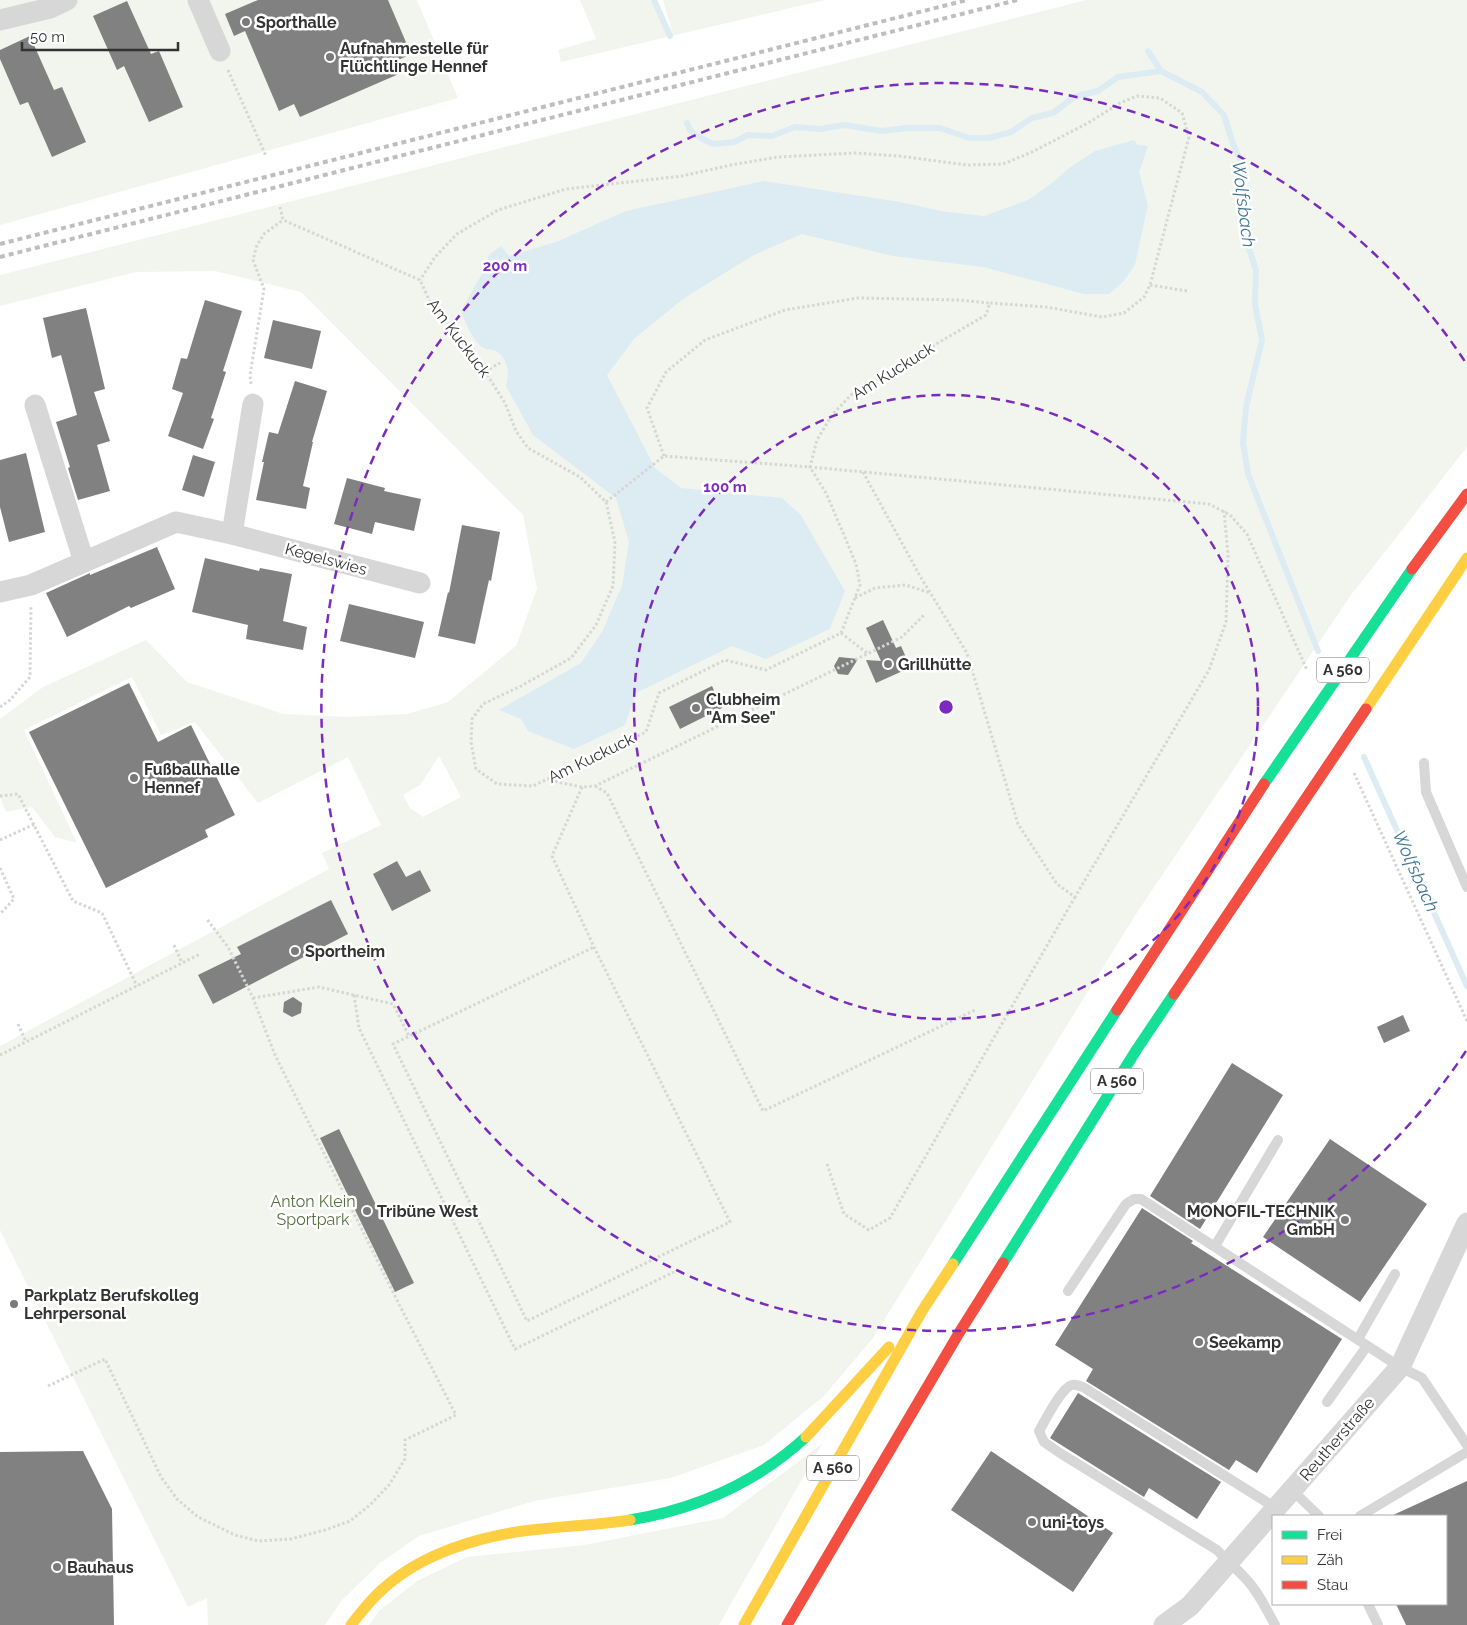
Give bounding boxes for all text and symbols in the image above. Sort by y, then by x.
place label: Sporthalle [256,13,337,32]
marker: Sporthalle [240,16,252,28]
scale bar [22,20,179,52]
text: 50 m [30,28,65,46]
place label: Aufnahmestelle für Flüchtlinge Hennef [340,39,489,76]
marker: Aufnahmestelle für Flüchtlinge Hennef [324,51,336,63]
water label: Wolfsbach [1228,159,1260,249]
text: 200 m [483,257,527,275]
street label: Am Kuckuck [423,295,495,381]
street label: Am Kuckuck [848,338,938,404]
text: 100 m [703,478,747,496]
street label: Kegelswies [283,539,369,579]
place label: Grillhütte [898,655,972,674]
marker: Grillhütte [882,658,894,670]
road number: A 560 [1317,658,1369,682]
place label: Clubheim "Am See" [706,690,780,727]
centre of rings [937,698,955,716]
marker: Clubheim "Am See" [690,702,702,714]
street label: Am Kuckuck [545,729,637,787]
place label: Fußballhalle Hennef [144,760,240,797]
marker: Fußballhalle Hennef [128,772,140,784]
water label: Wolfsbach [1389,827,1443,915]
place label: Sportheim [305,942,385,961]
marker: Sportheim [289,945,301,957]
road number: A 560 [1091,1068,1143,1094]
park label: Anton Klein Sportpark [270,1192,356,1229]
place label: Tribüne West [377,1202,478,1221]
place label: MONOFIL-TECHNIK GmbH [1187,1202,1335,1239]
marker: Tribüne West [361,1205,373,1217]
marker: MONOFIL-TECHNIK GmbH [1339,1214,1351,1226]
place label: Parkplatz Berufskolleg Lehrpersonal [24,1286,199,1323]
marker: Parkplatz Berufskolleg Lehrpersonal [8,1298,20,1310]
place label: Seekamp [1209,1333,1281,1352]
marker: Seekamp [1193,1336,1205,1348]
street label: Reutherstraße [1296,1393,1378,1485]
road number: A 560 [807,1456,859,1480]
place label: uni-toys [1042,1513,1104,1532]
legend [1272,1515,1447,1605]
marker: uni-toys [1026,1516,1038,1528]
text: Frei [1317,1526,1342,1544]
text: Zäh [1317,1551,1343,1569]
place label: Bauhaus [67,1558,134,1577]
marker: Bauhaus [51,1561,63,1573]
text: Stau [1317,1576,1348,1594]

